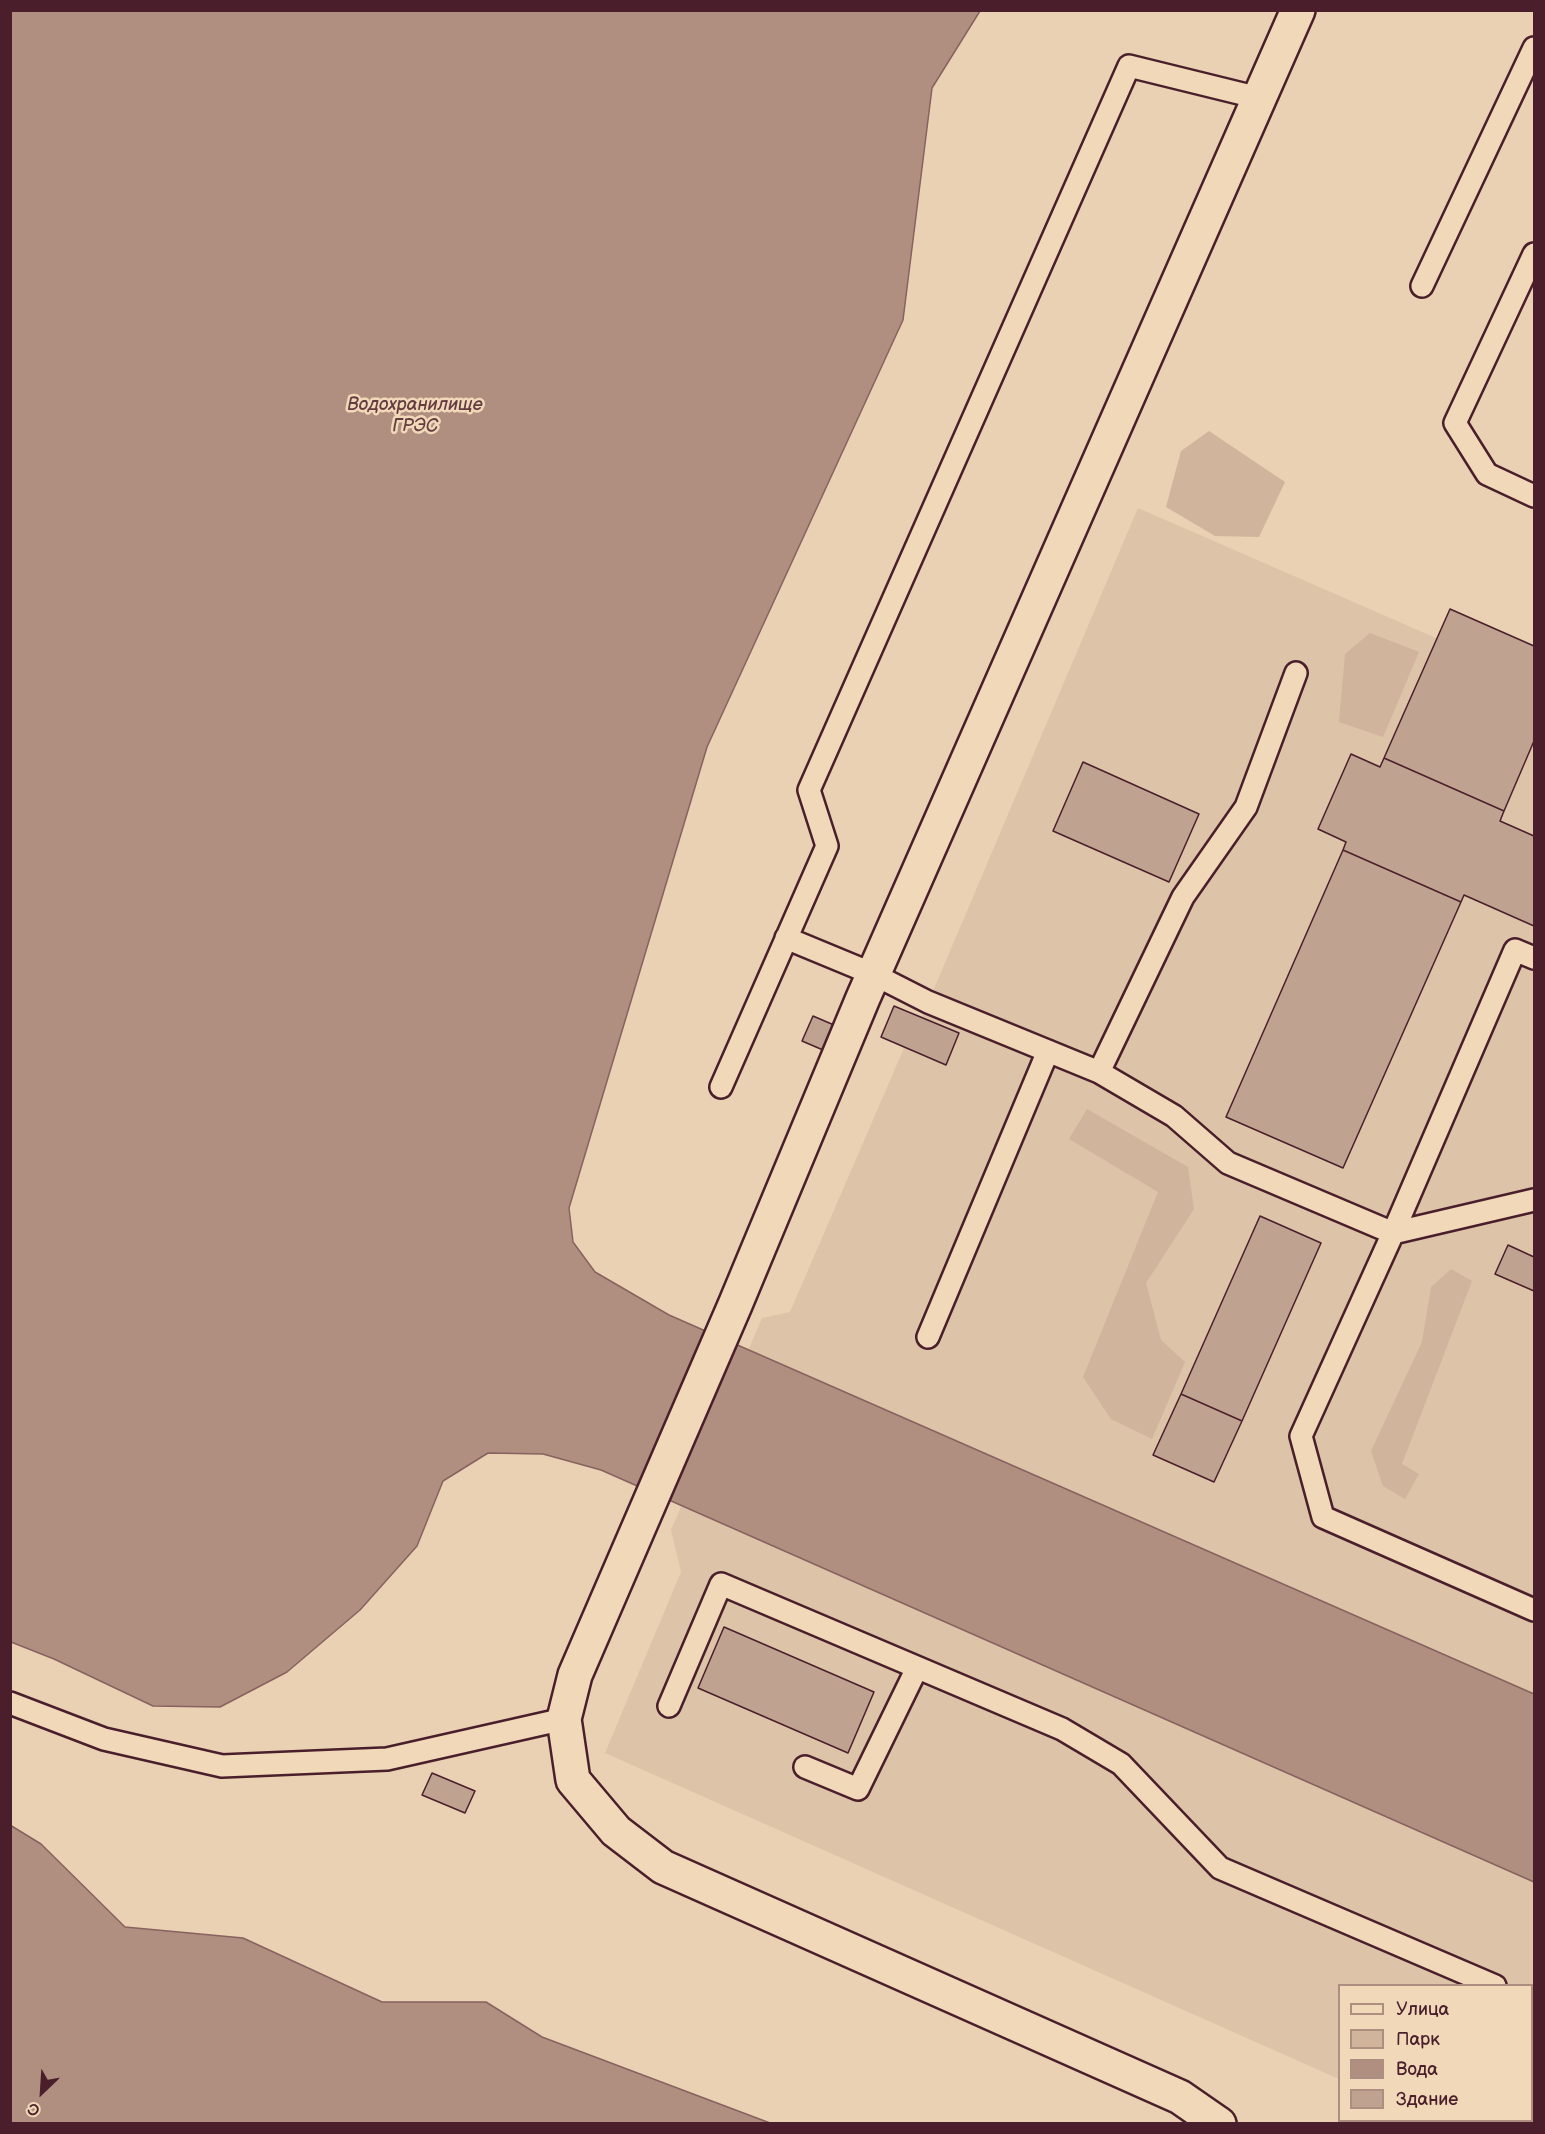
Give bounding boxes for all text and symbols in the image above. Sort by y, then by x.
water label: Водохранилище ГРЭС [347,394,483,436]
legend [1338,1984,1533,2122]
text: Улица [1396,1999,1449,2020]
text: Парк [1396,2029,1440,2050]
text: Вода [1396,2059,1438,2080]
north arrow [12,2062,72,2122]
text: Здание [1396,2089,1458,2110]
text: С [25,2098,43,2120]

